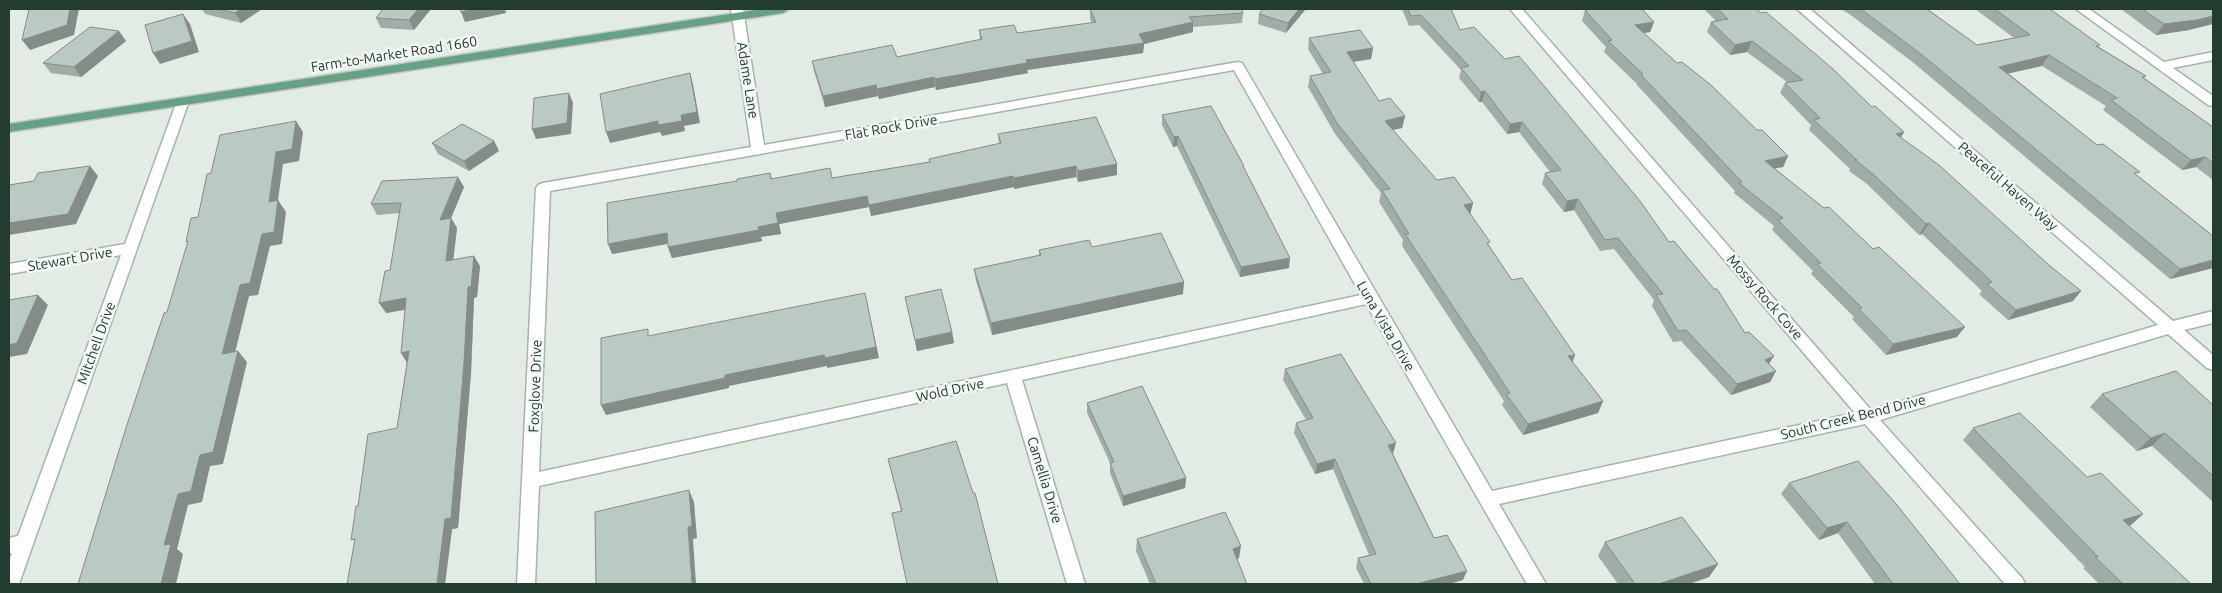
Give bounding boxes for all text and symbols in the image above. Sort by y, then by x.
street label: Farm-to-Market Road 1660 [310,33,478,75]
street label: Adame Lane [734,40,762,120]
street label: Flat Rock Drive [843,111,939,143]
street label: Peaceful Haven Way [1955,138,2061,234]
street label: Stewart Drive [26,244,114,274]
street label: Mossy Rock Cove [1724,251,1806,343]
street label: Luna Vista Drive [1354,278,1418,374]
street label: Mitchell Drive [74,299,118,387]
street label: Foxglove Drive [525,339,545,433]
street label: Wold Drive [915,375,985,405]
street label: South Creek Bend Drive [1779,391,1927,443]
street label: Camellia Drive [1024,435,1066,525]

